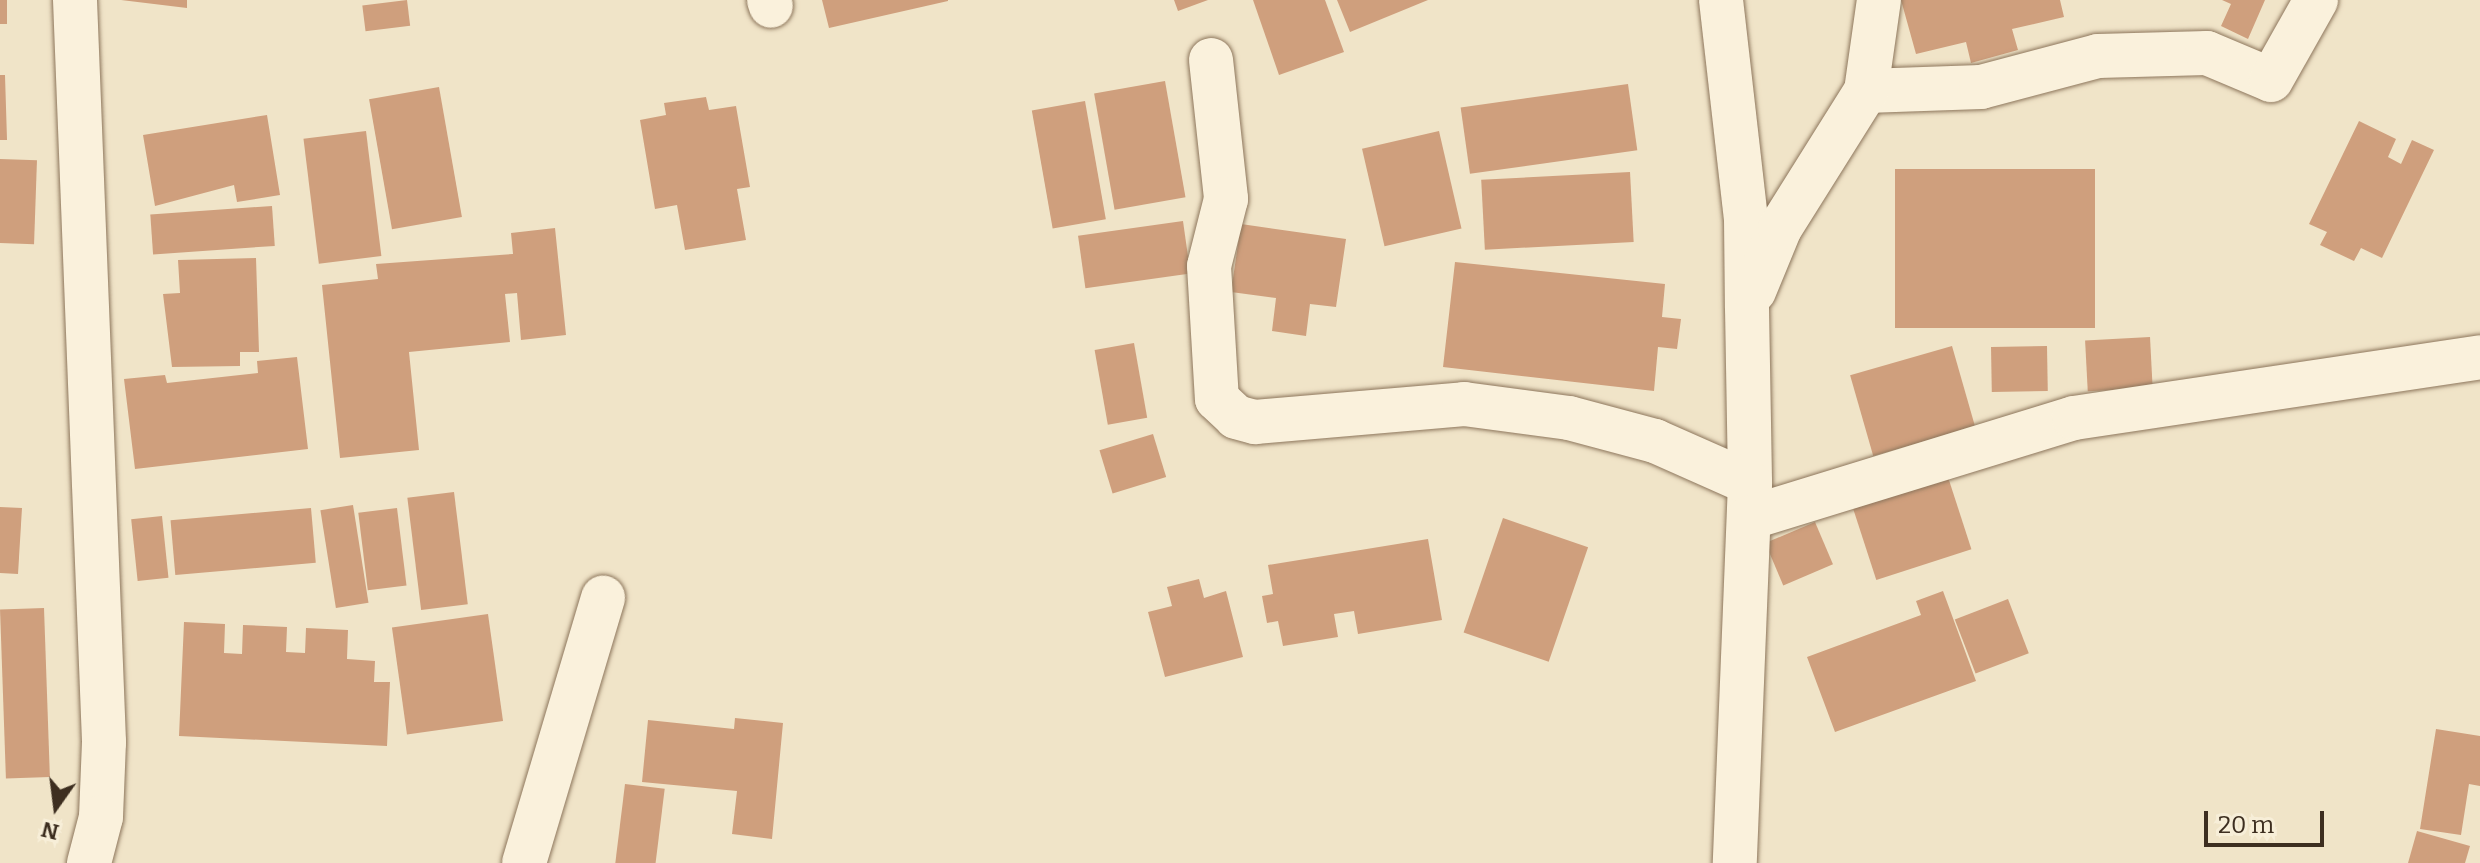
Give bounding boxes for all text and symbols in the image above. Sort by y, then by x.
north arrow [16,767,96,847]
scale bar [2208,795,2328,845]
text: 20 m [2218,811,2274,839]
text: N [39,816,62,846]

